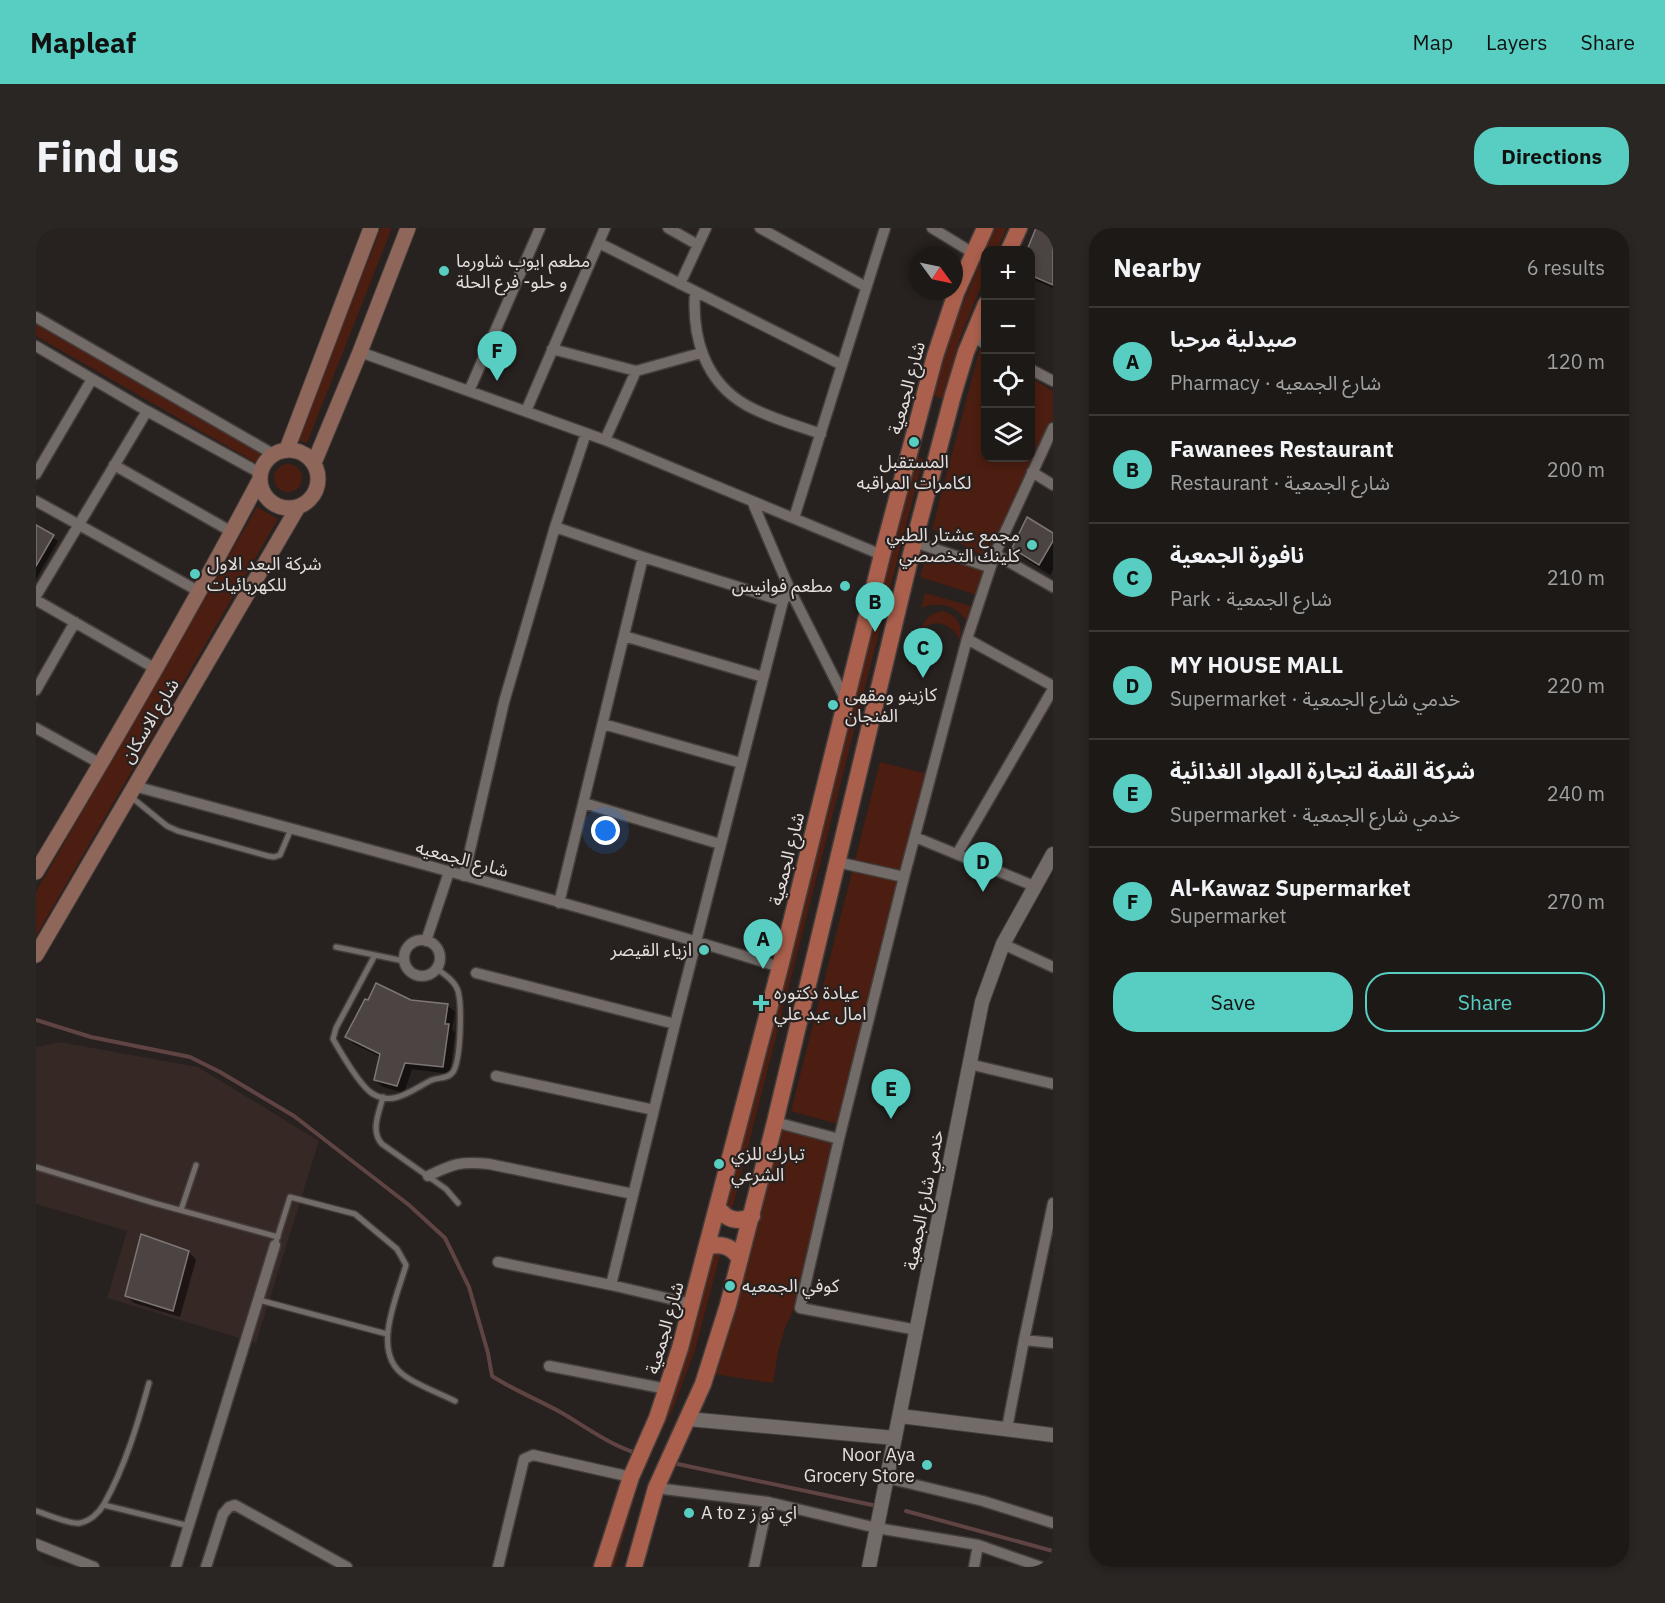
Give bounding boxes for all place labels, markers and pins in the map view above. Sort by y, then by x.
place label: مطعم ايوب شاورما و حلو- فرع الحلة [456,249,590,296]
marker: مطعم ايوب شاورما و حلو- فرع الحلة [437,264,451,278]
pin: F [478,332,516,381]
marker: المستقبل لكامرات المراقبه [907,435,921,449]
place label: المستقبل لكامرات المراقبه [857,450,971,494]
place label: مجمع عشتار الطبي كلينك التخصصي [887,523,1021,569]
marker: مجمع عشتار الطبي كلينك التخصصي [1025,538,1039,552]
place label: شركة البعد الاول للكهربائيات [207,552,322,596]
marker: شركة البعد الاول للكهربائيات [188,567,202,581]
place label: مطعم فوانيس [732,574,833,599]
marker: مطعم فوانيس [838,579,852,593]
pin: B [856,582,894,632]
pin: C [904,628,942,678]
place label: كازينو ومقهى الفنجان [845,683,937,727]
marker: كازينو ومقهى الفنجان [826,698,840,712]
pin: D [964,842,1002,892]
pin: A [744,920,782,969]
place label: ازياء القيصر [610,938,692,961]
marker: ازياء القيصر [697,943,711,957]
place label: عيادة دكتوره امال عبد علي [774,981,866,1027]
marker: عيادة دكتوره امال عبد علي [752,994,770,1012]
pin: E [872,1070,910,1119]
place label: تبارك للزي الشرعي [731,1142,805,1188]
marker: تبارك للزي الشرعي [712,1157,726,1171]
place label: كوفي الجمعيه [742,1274,840,1299]
marker: كوفي الجمعيه [723,1279,737,1293]
place label: Noor Aya Grocery Store [804,1443,915,1487]
marker: Noor Aya Grocery Store [920,1458,934,1472]
place label: A to z اي تو ز [701,1501,797,1526]
marker: A to z اي تو ز [682,1506,696,1520]

